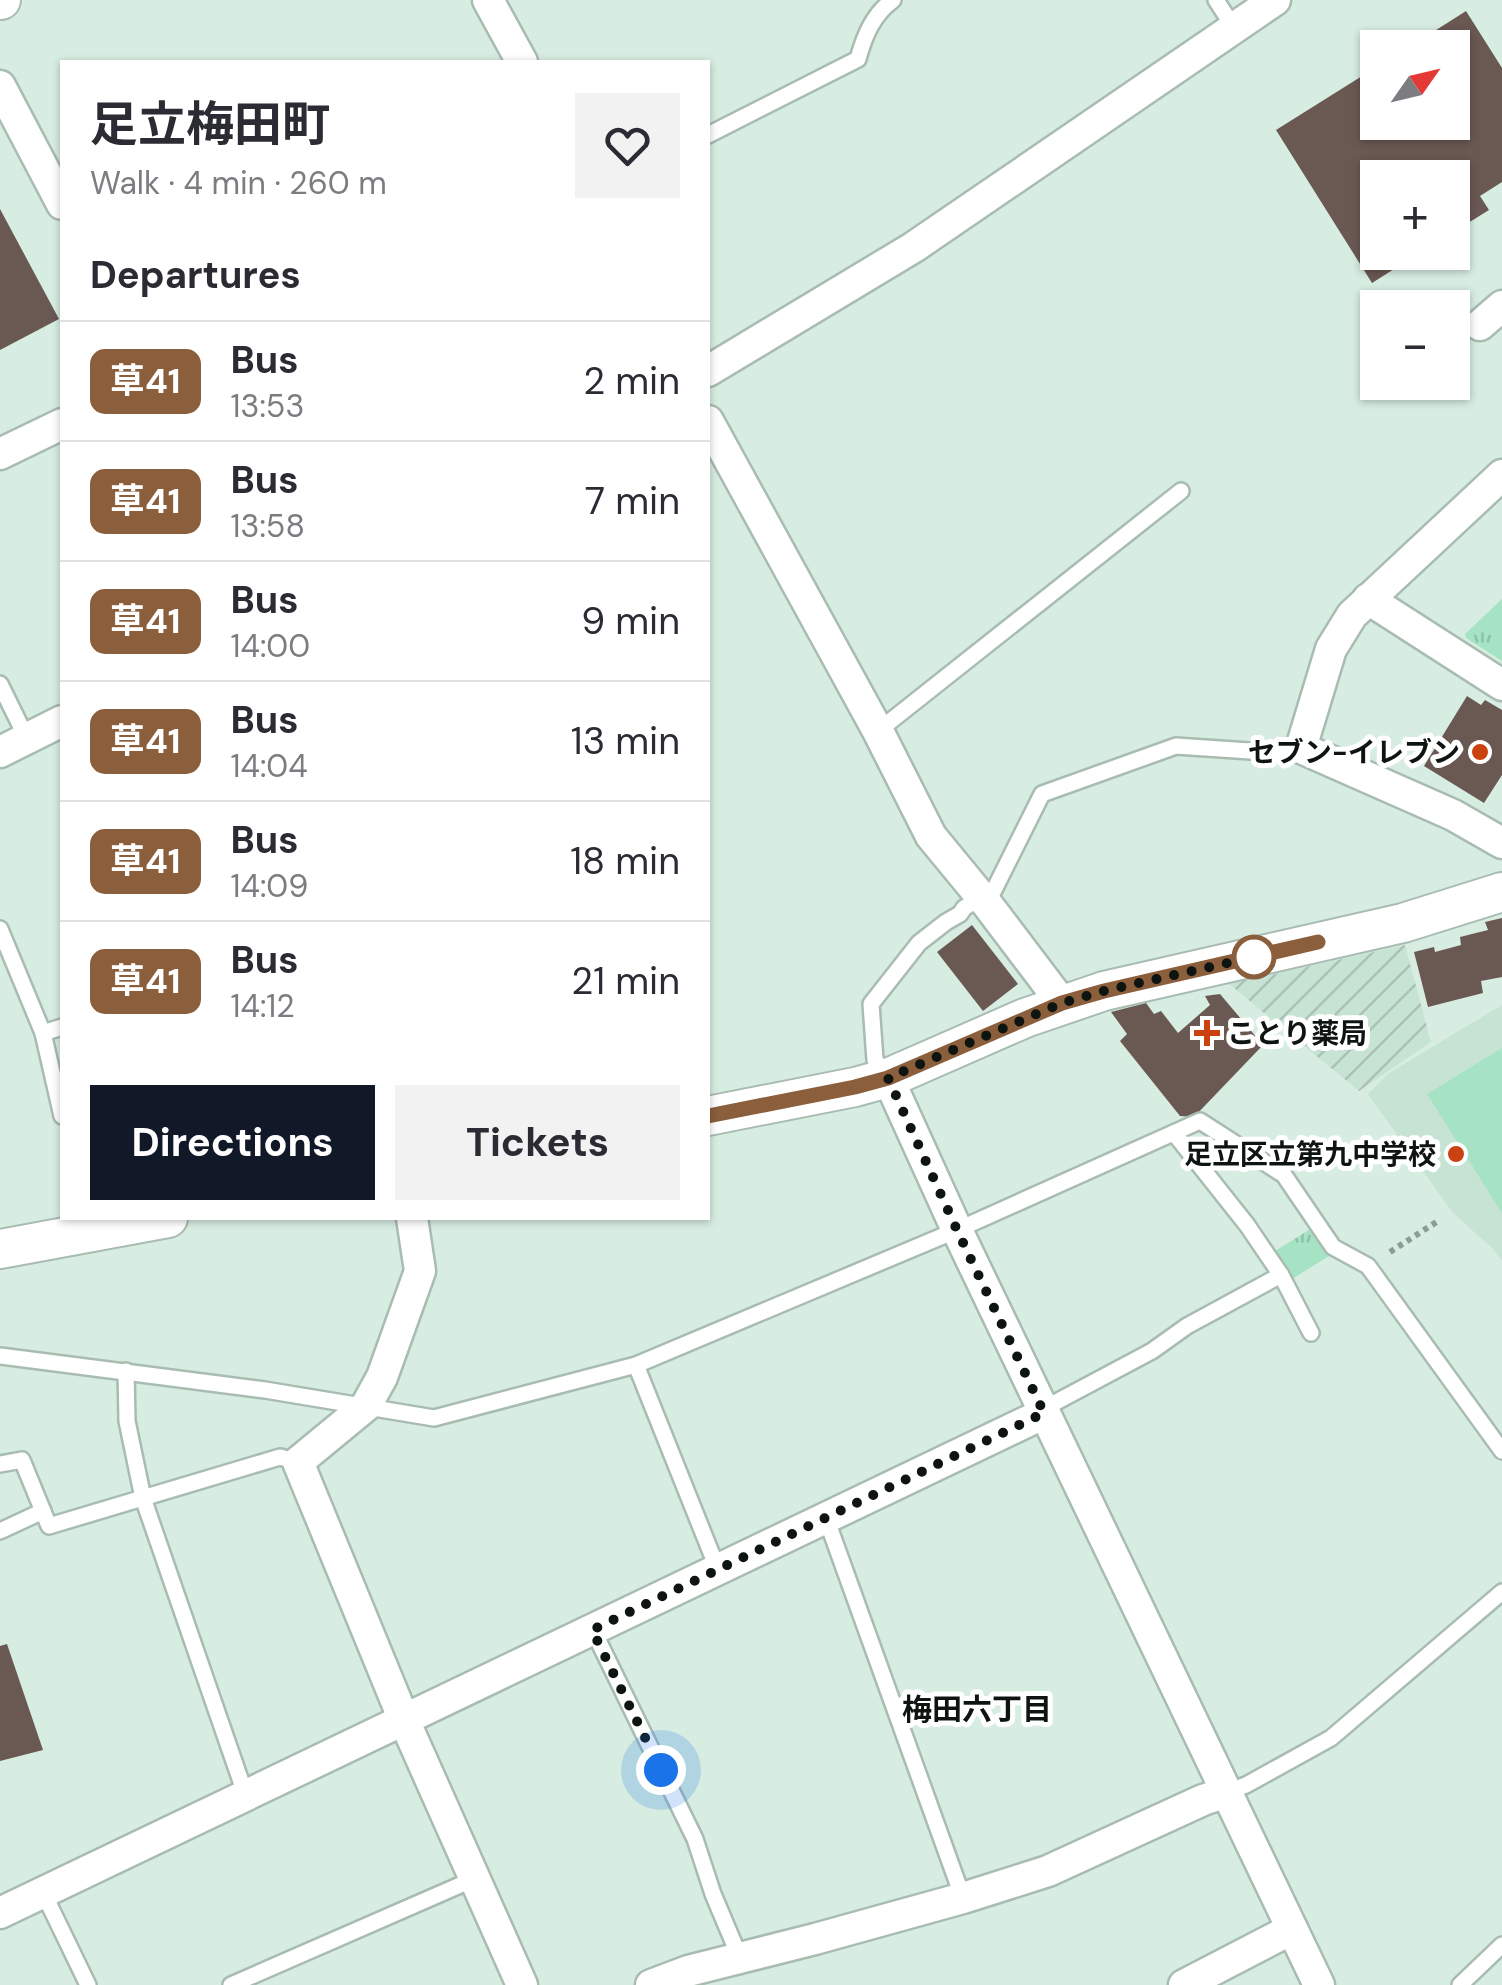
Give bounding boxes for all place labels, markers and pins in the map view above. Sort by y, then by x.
place label: セブン-イレブン [1248,734,1460,771]
marker: セブン-イレブン [1469,741,1491,763]
unlabelled marker [1233,936,1275,978]
place label: ことり薬局 [1227,1015,1367,1052]
marker: ことり薬局 [1196,1022,1218,1044]
place label: 足立区立第九中学校 [1184,1136,1436,1173]
marker: 足立区立第九中学校 [1445,1143,1467,1165]

